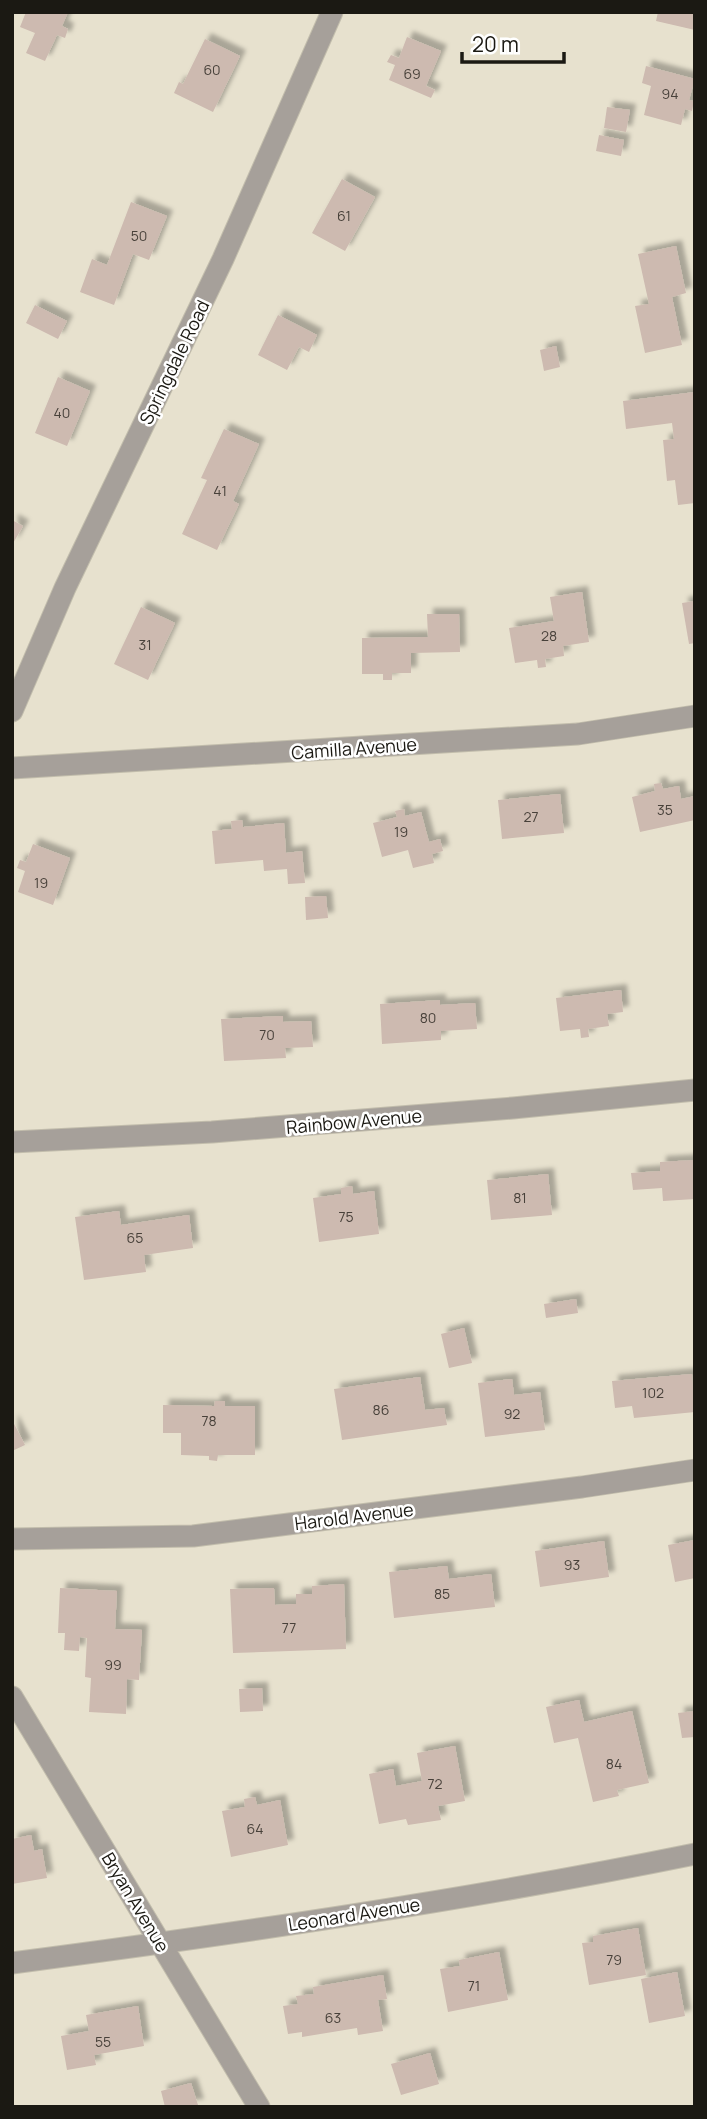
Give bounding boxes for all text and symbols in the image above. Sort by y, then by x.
scale bar [462,21,564,65]
text: 20 m [472,30,519,58]
house number: 60 [203,60,221,79]
house number: 69 [403,64,421,83]
house number: 94 [662,84,678,103]
house number: 61 [337,206,351,225]
house number: 50 [131,226,147,245]
street label: Springdale Road [134,296,214,428]
house number: 40 [54,403,70,422]
house number: 41 [213,481,227,500]
house number: 28 [541,626,557,645]
house number: 31 [138,635,152,654]
street label: Camilla Avenue [290,732,418,764]
house number: 35 [657,800,673,819]
house number: 27 [523,807,539,826]
house number: 19 [394,822,408,841]
house number: 19 [34,873,48,892]
house number: 80 [420,1008,436,1027]
house number: 70 [259,1025,275,1044]
street label: Rainbow Avenue [285,1103,423,1139]
house number: 81 [513,1188,527,1207]
house number: 75 [338,1207,354,1226]
house number: 65 [127,1228,143,1247]
house number: 102 [642,1383,664,1402]
house number: 86 [373,1400,389,1419]
house number: 92 [504,1404,520,1423]
house number: 78 [201,1411,217,1430]
street label: Harold Avenue [293,1497,415,1535]
house number: 93 [564,1555,580,1574]
house number: 85 [434,1584,450,1603]
house number: 77 [282,1618,296,1637]
house number: 99 [104,1655,122,1674]
house number: 84 [606,1754,622,1773]
house number: 72 [427,1774,443,1793]
house number: 64 [247,1819,263,1838]
street label: Bryan Avenue [97,1848,175,1956]
street label: Leonard Avenue [286,1892,422,1936]
house number: 79 [606,1950,622,1969]
house number: 71 [468,1976,480,1995]
house number: 63 [325,2008,341,2027]
house number: 55 [95,2032,111,2051]

